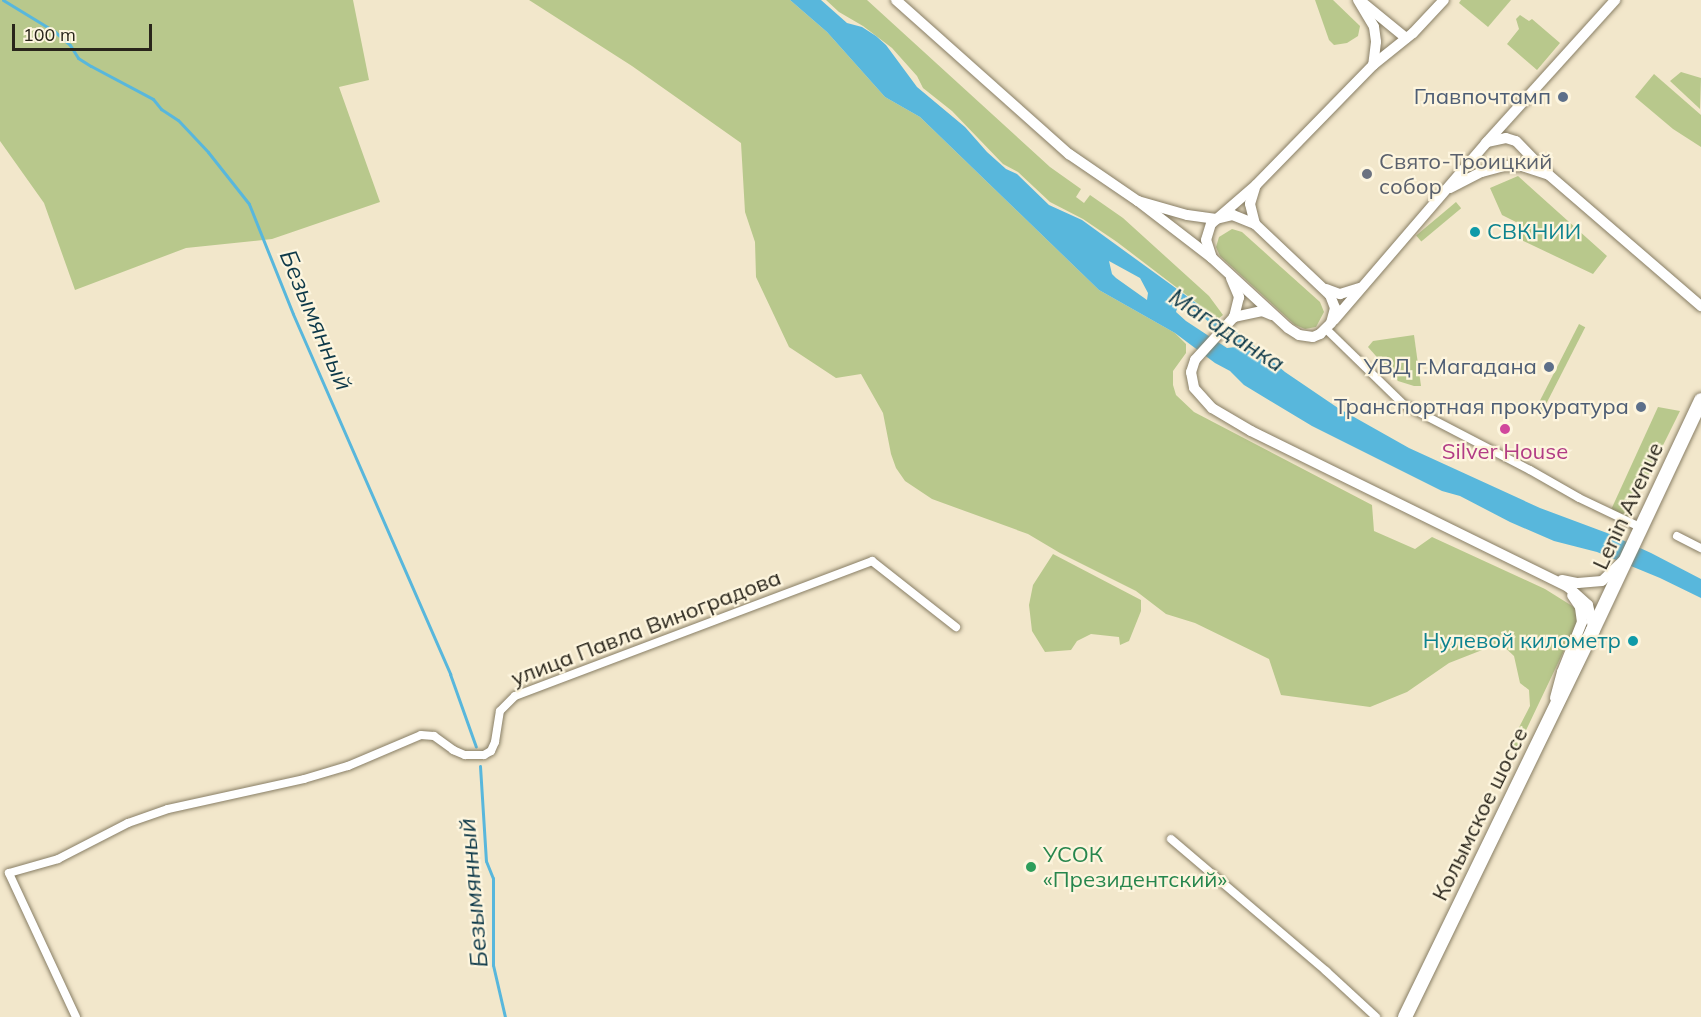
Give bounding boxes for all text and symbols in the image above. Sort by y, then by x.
scale bar [15,12,154,50]
text: 100 m [23,23,76,46]
place label: Главпочтамп [1414,84,1551,110]
marker: Главпочтамп [1556,90,1570,104]
place label: Свято-Троицкий собор [1379,148,1552,200]
marker: Свято-Троицкий собор [1360,167,1374,181]
place label: СВКНИИ [1487,219,1581,245]
marker: СВКНИИ [1468,225,1482,239]
water label: Безымянный [273,245,359,395]
water label: Магаданка [1164,282,1290,378]
place label: УВД г.Магадана [1364,354,1537,380]
marker: УВД г.Магадана [1542,360,1556,374]
place label: Транспортная прокуратура [1334,394,1629,420]
marker: Транспортная прокуратура [1634,400,1648,414]
marker: Silver House [1498,422,1512,436]
street label: Lenin Avenue [1587,438,1669,574]
place label: Silver House [1442,439,1568,465]
street label: улица Павла Виноградова [507,564,785,692]
place label: Нулевой километр [1423,628,1621,654]
marker: Нулевой километр [1626,634,1640,648]
street label: Колымское шоссе [1427,723,1533,905]
water label: Безымянный [452,817,494,969]
place label: УСОК «Президентский» [1043,841,1227,892]
marker: УСОК «Президентский» [1024,860,1038,874]

